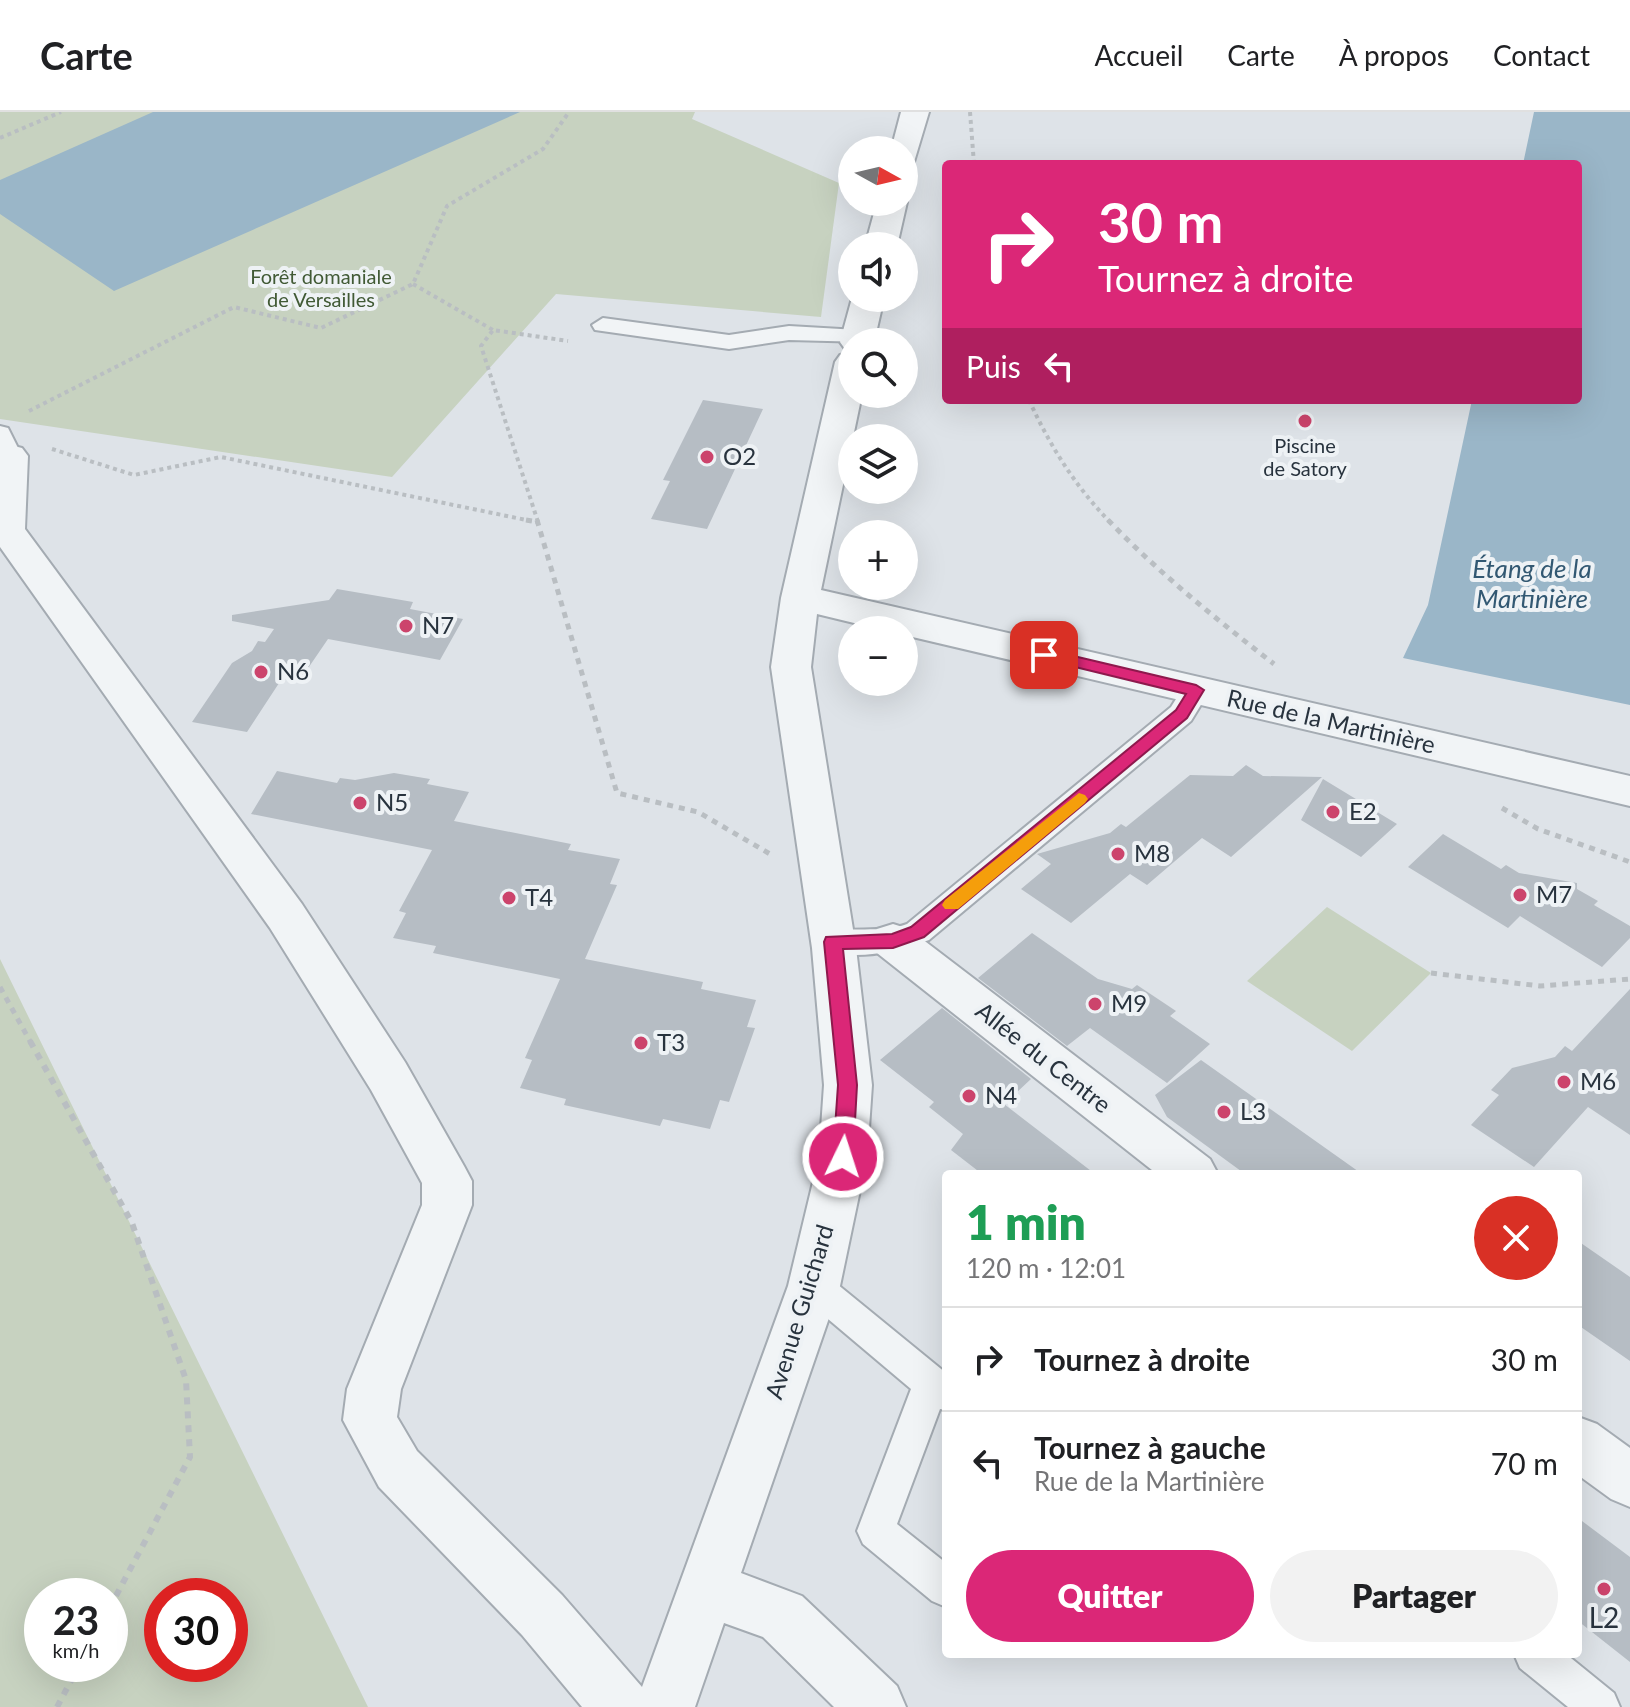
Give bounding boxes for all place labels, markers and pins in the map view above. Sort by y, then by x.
marker: Piscine de Satory [1296,412,1314,430]
place label: Piscine de Satory [1263,433,1347,480]
place label: O2 [723,441,756,470]
marker: O2 [698,448,716,466]
place label: N7 [422,610,454,639]
marker: N7 [397,617,415,635]
pin [1010,621,1078,689]
place label: N6 [277,656,309,685]
marker: N6 [252,663,270,681]
place label: N5 [376,787,408,816]
marker: N5 [351,794,369,812]
place label: E2 [1349,796,1377,825]
marker: E2 [1324,803,1342,821]
place label: M8 [1134,838,1170,867]
marker: M8 [1109,845,1127,863]
place label: M7 [1536,879,1572,908]
place label: T4 [525,882,553,911]
marker: M7 [1511,886,1529,904]
marker: T4 [500,889,518,907]
place label: M9 [1111,988,1147,1017]
marker: M9 [1086,995,1104,1013]
place label: T3 [657,1027,685,1056]
marker: T3 [632,1034,650,1052]
place label: M6 [1580,1066,1616,1095]
marker: M6 [1555,1073,1573,1091]
place label: N4 [985,1080,1017,1109]
marker: N4 [960,1087,978,1105]
place label: L3 [1240,1096,1266,1125]
marker: L3 [1215,1103,1233,1121]
marker: L2 [1595,1580,1613,1598]
place label: L2 [1589,1600,1619,1634]

